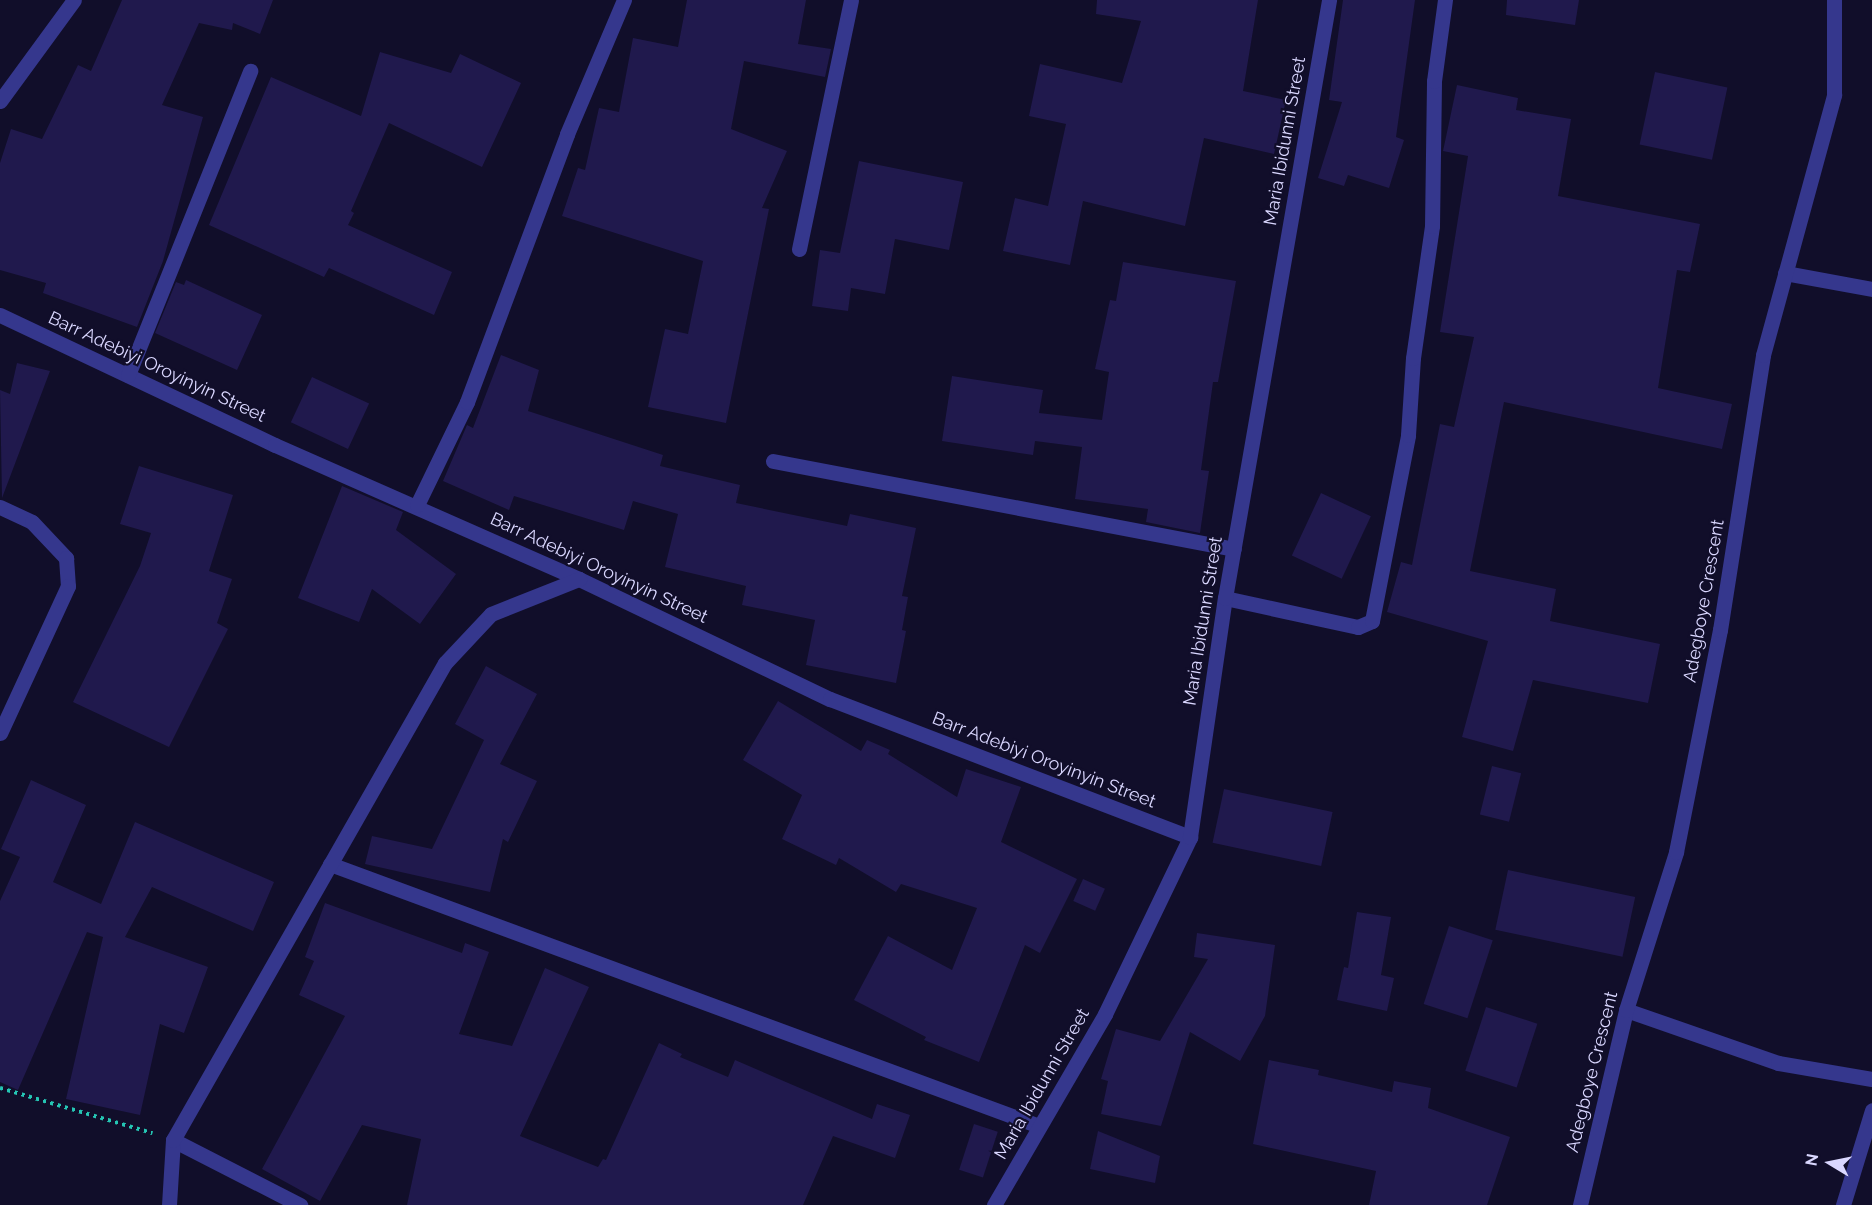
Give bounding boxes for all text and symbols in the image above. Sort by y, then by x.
street label: Maria Ibidunni Street [1260,55,1310,227]
street label: Barr Adebiyi Oroyinyin Street [44,307,270,427]
street label: Barr Adebiyi Oroyinyin Street [486,508,712,628]
street label: Adegboye Crescent [1679,518,1729,684]
street label: Maria Ibidunni Street [1179,535,1227,707]
street label: Barr Adebiyi Oroyinyin Street [929,707,1159,813]
street label: Adegboye Crescent [1562,989,1622,1155]
street label: Maria Ibidunni Street [990,1005,1094,1163]
north arrow [1800,1133,1860,1193]
text: N [1801,1152,1822,1167]

